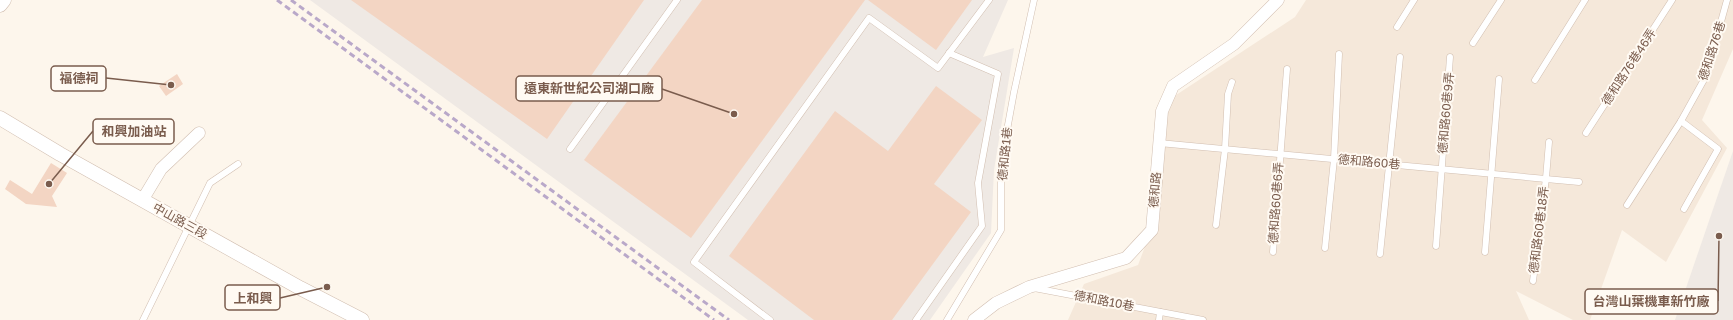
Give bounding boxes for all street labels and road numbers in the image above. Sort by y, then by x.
street label: 德和路76巷 [1695,19,1728,82]
street label: 德和路76巷46弄 [1598,26,1659,108]
street label: 德和路60巷9弄 [1434,71,1457,154]
street label: 德和路1巷 [994,126,1015,181]
street label: 德和路60巷 [1337,151,1401,172]
street label: 德和路60巷6弄 [1265,162,1286,244]
street label: 德和路 [1145,171,1164,209]
street label: 德和路60巷18弄 [1526,185,1551,274]
street label: 中山路三段 [150,199,210,242]
street label: 德和路10巷 [1073,287,1136,314]

